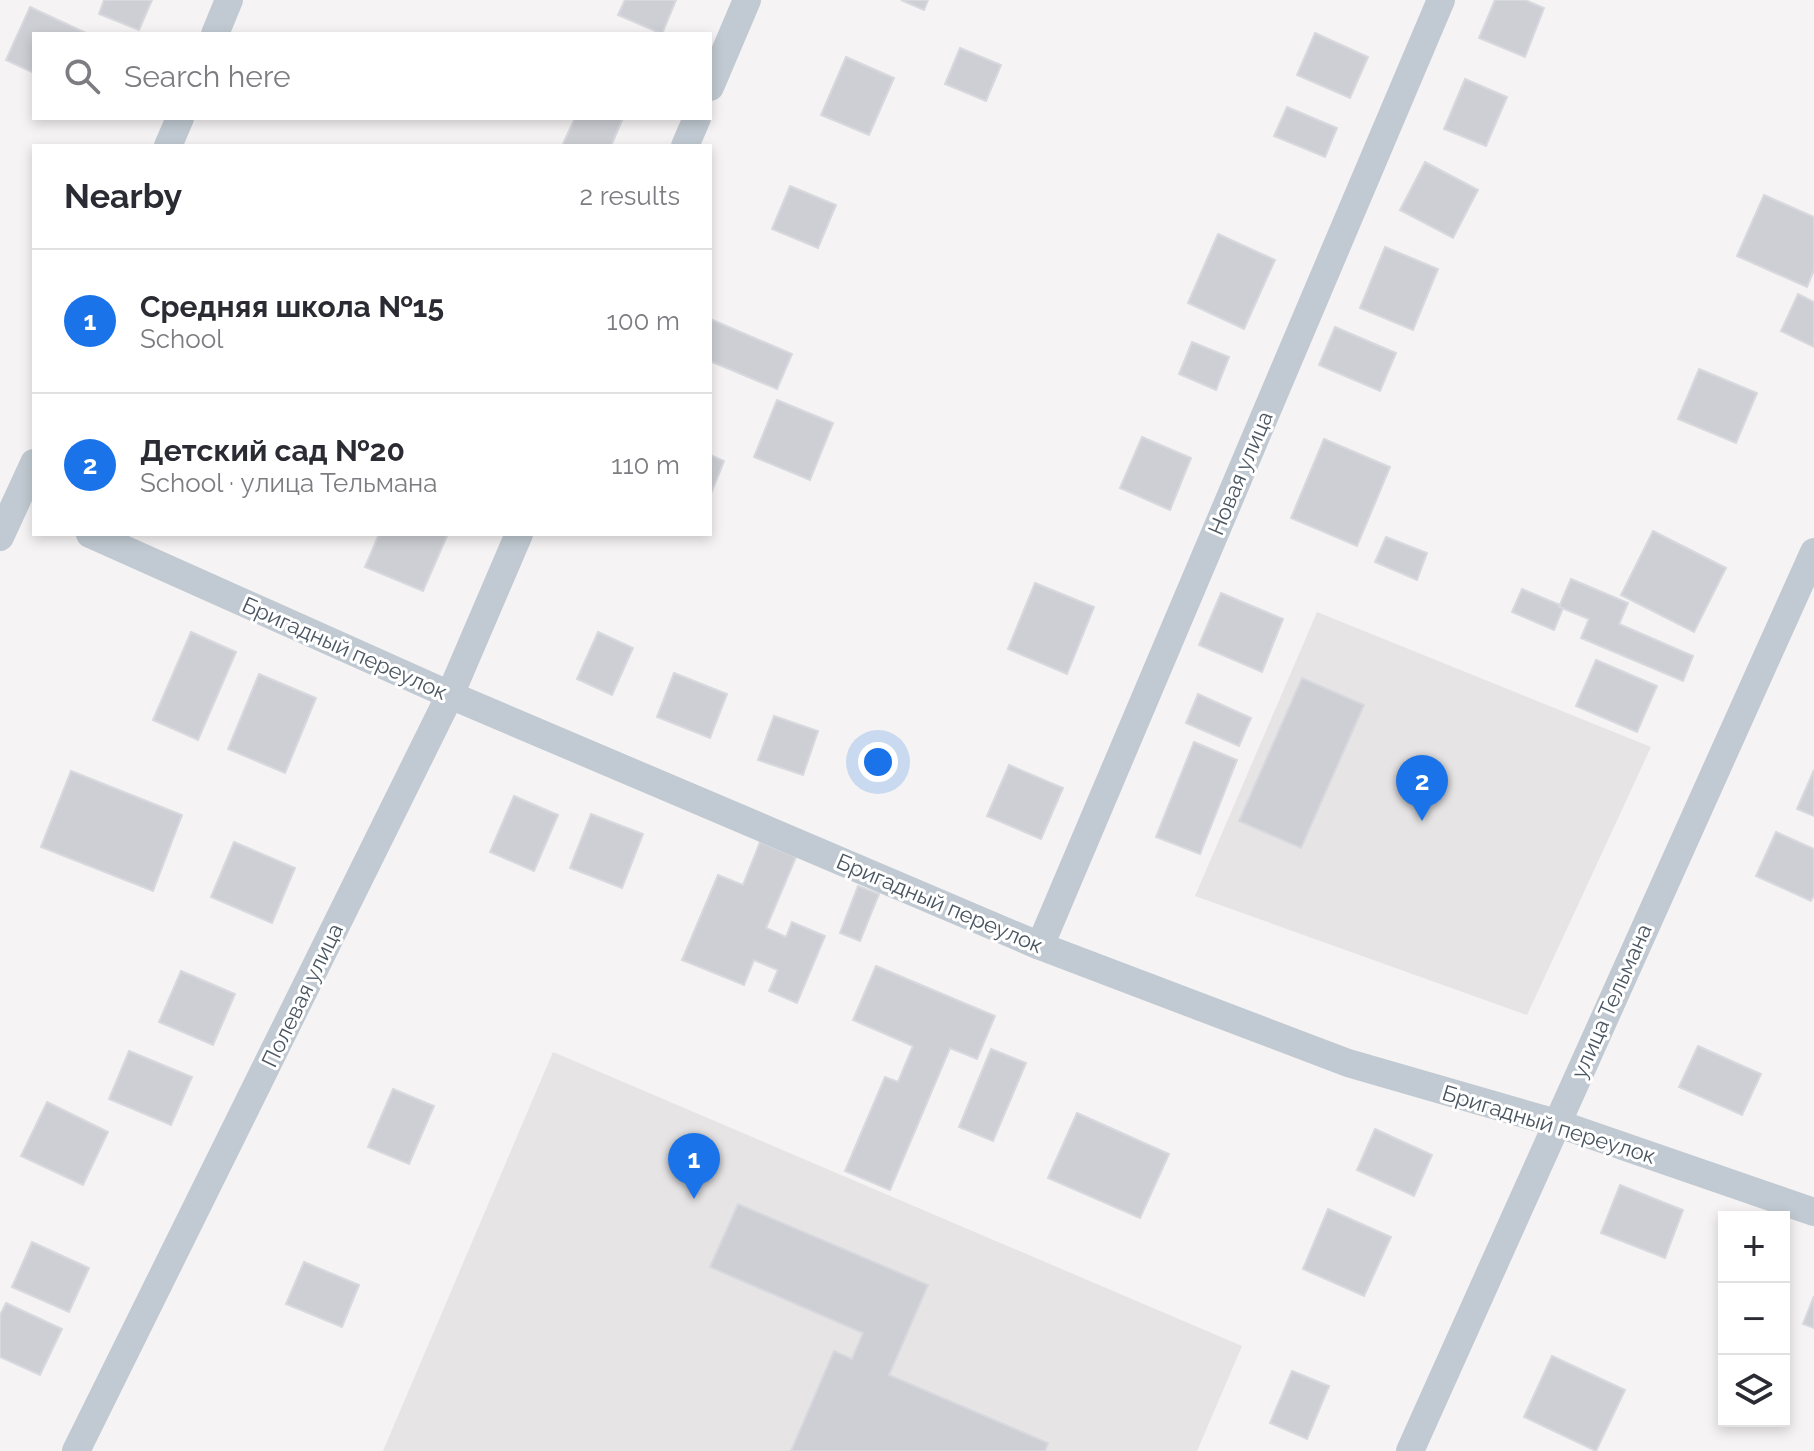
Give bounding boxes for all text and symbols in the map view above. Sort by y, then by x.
search box [32,32,712,120]
icon: search [60,54,104,98]
text: Search here [124,59,291,94]
text: Nearby [64,176,182,216]
text: 2 results [580,181,680,211]
text: Средняя школа №15 [140,289,444,324]
text: 1 [84,306,96,336]
text: 100 m [607,306,680,336]
text: School [140,324,223,354]
street label: Новая улица [1202,407,1278,539]
text: Детский сад №20 [140,433,405,468]
text: 2 [83,450,97,480]
text: 110 m [611,450,680,480]
text: School · улица Тельмана [140,468,437,498]
street label: Бригадный переулок [238,591,452,705]
your location [858,742,898,782]
pin: 2 [1396,755,1448,821]
street label: Бригадный переулок [833,848,1047,958]
street label: Полевая улица [256,919,348,1071]
street label: улица Тельмана [1565,920,1657,1082]
street label: Бригадный переулок [1439,1079,1659,1169]
pin: 1 [668,1133,720,1199]
map controls [1718,1211,1790,1427]
button: + [1718,1211,1790,1283]
button: − [1718,1283,1790,1355]
button: layers [1718,1355,1790,1427]

